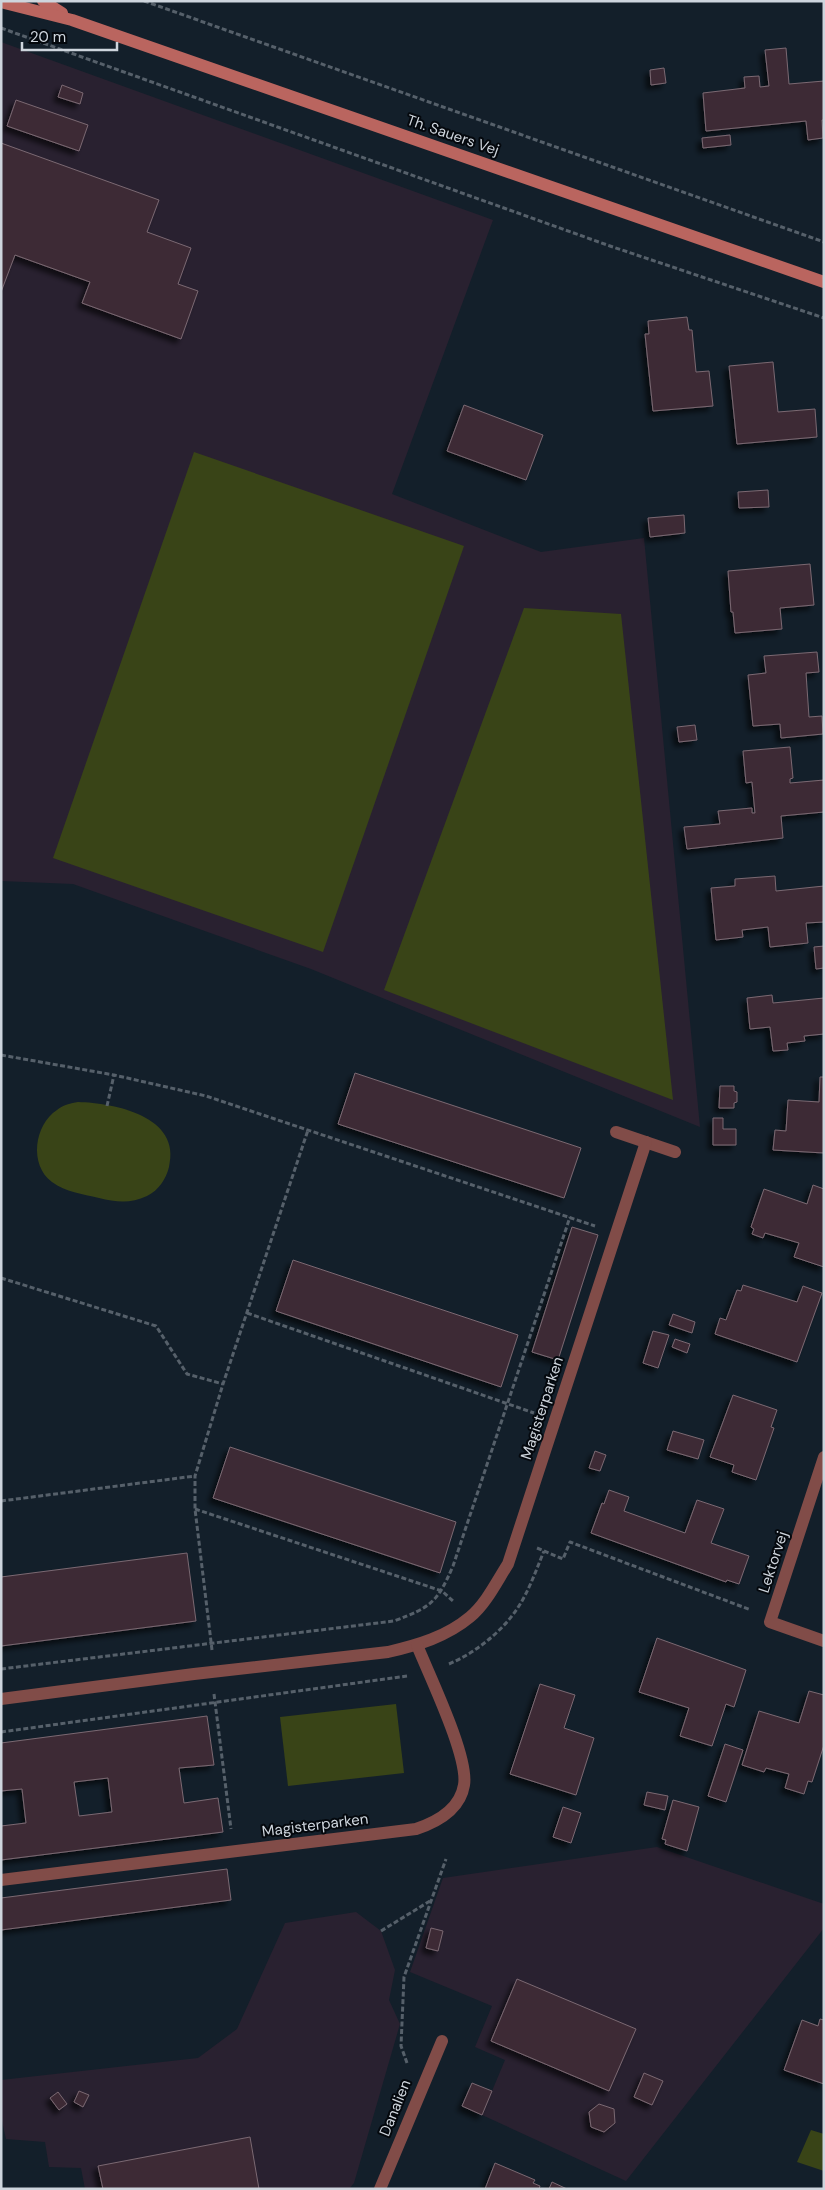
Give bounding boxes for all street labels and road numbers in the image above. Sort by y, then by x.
street label: Th. Sauers Vej [404,110,502,160]
street label: Magisterparken [516,1354,568,1462]
street label: Lektorvej [754,1529,792,1595]
street label: Magisterparken [261,1809,369,1841]
street label: Danalien [375,2077,415,2139]

